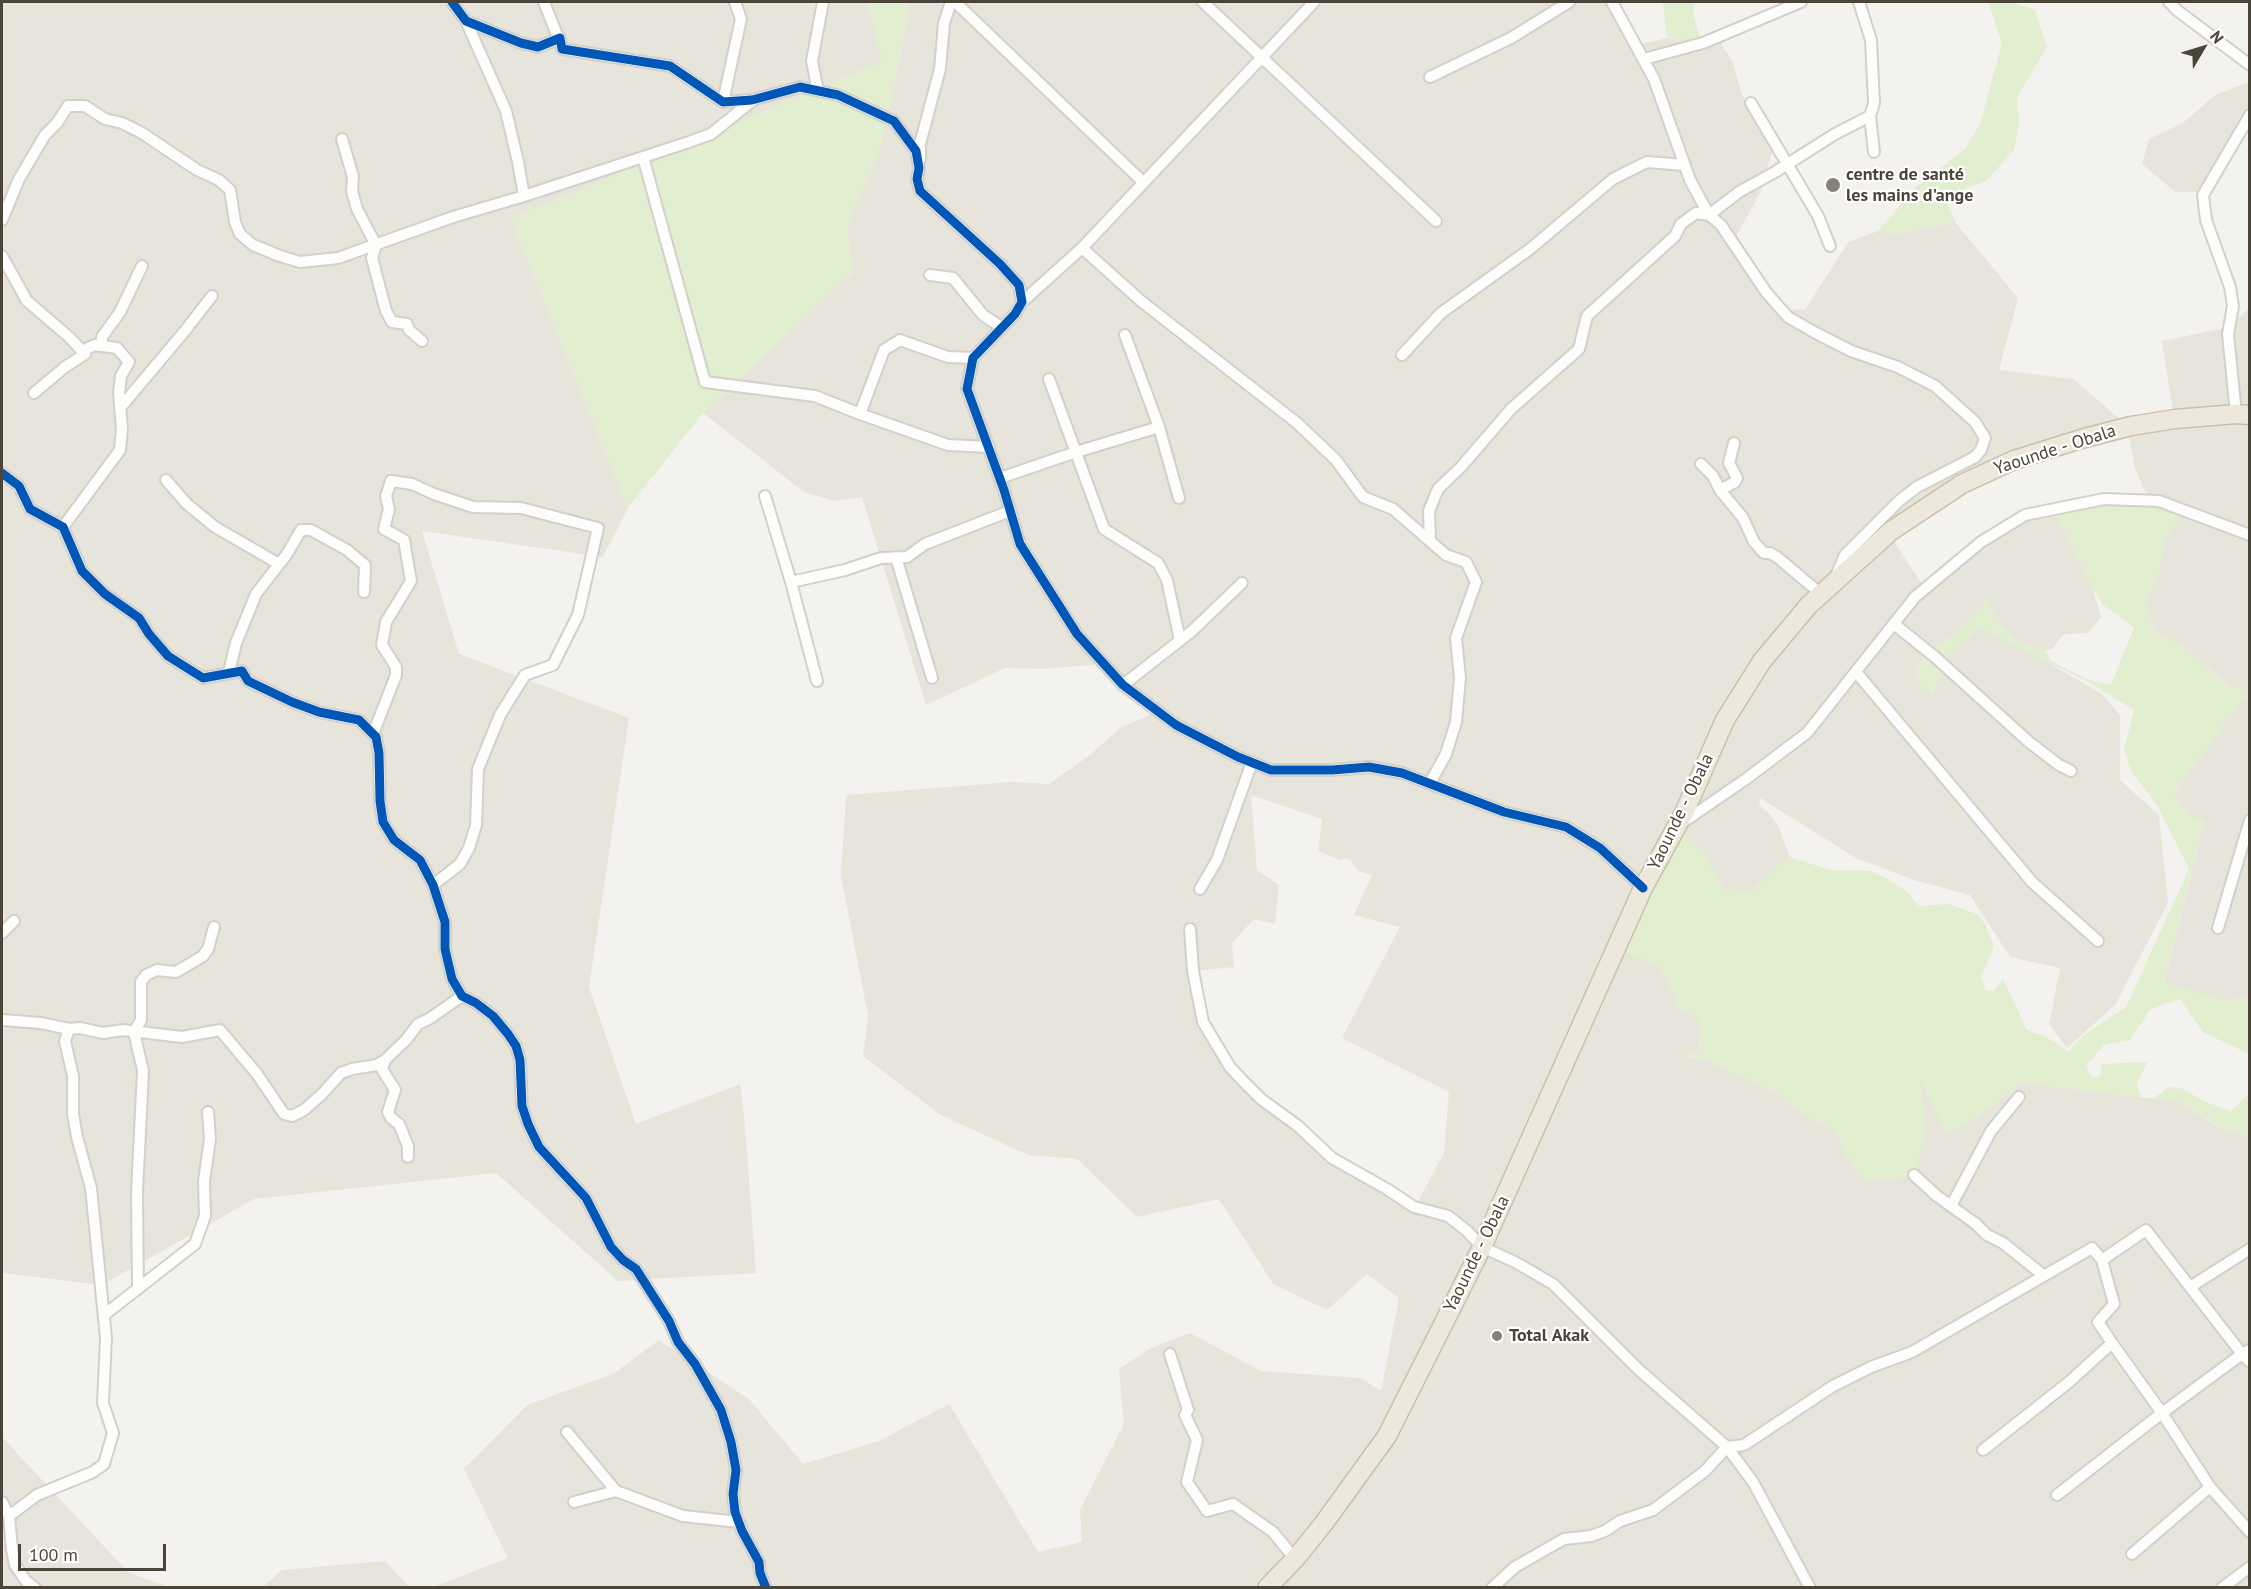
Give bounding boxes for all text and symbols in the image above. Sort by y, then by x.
north arrow [2173,18,2233,78]
text: N [2206,27,2228,47]
place label: centre de santé les mains d'ange [1846,164,1973,207]
marker: centre de santé les mains d'ange [1824,176,1842,194]
street label: Yaounde - Obala [1991,420,2119,480]
street label: Yaounde - Obala [1643,750,1719,874]
street label: Yaounde - Obala [1439,1192,1515,1316]
place label: Total Akak [1509,1325,1589,1347]
marker: Total Akak [1490,1329,1504,1343]
scale bar [21,1532,170,1570]
text: 100 m [29,1543,78,1566]

